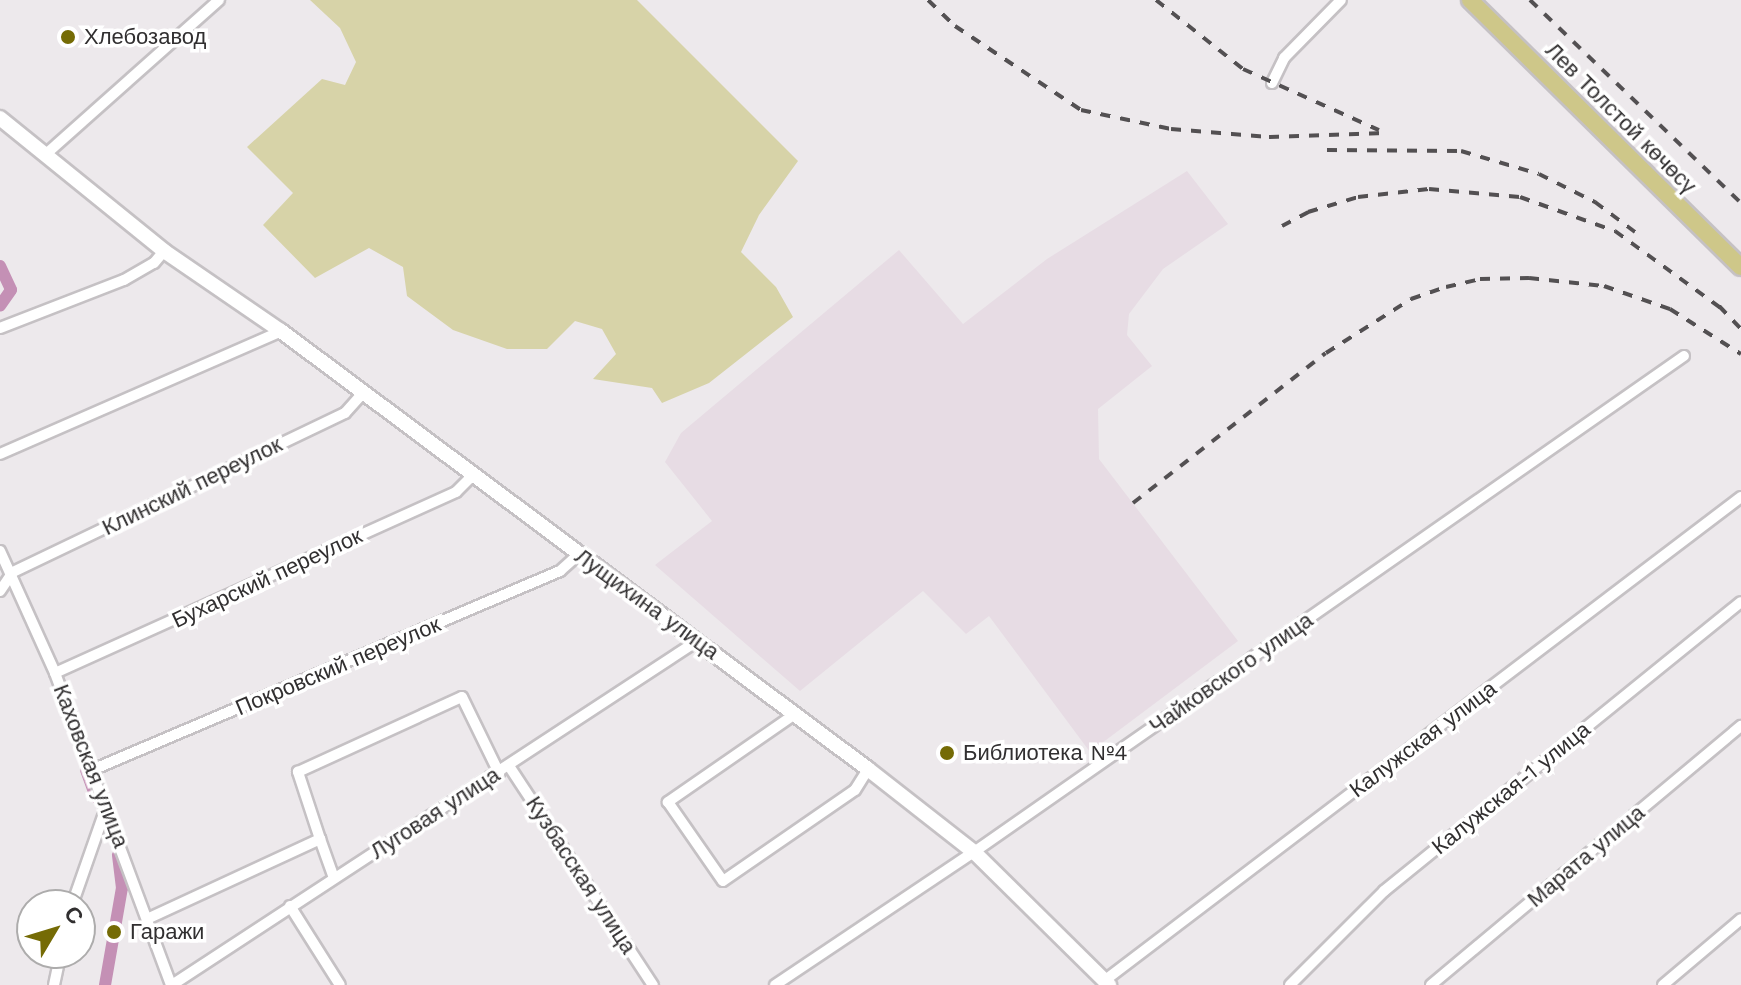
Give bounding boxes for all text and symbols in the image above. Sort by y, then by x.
place label: Хлебозавод [84,24,206,50]
marker: Хлебозавод [59,28,77,46]
street label: Лев Толстой көчөсү [1540,37,1702,199]
street label: Клинский переулок [98,431,286,541]
street label: Бухарский переулок [168,522,366,634]
street label: Лущихина улица [570,543,724,665]
street label: Чайковского улица [1144,607,1318,739]
street label: Покровский переулок [232,611,444,721]
street label: Калужская улица [1344,675,1502,803]
street label: Каховская улица [48,681,134,851]
street label: Калужская-1 улица [1427,716,1595,860]
place label: Библиотека №4 [963,740,1128,766]
marker: Библиотека №4 [938,744,956,762]
street label: Луговая улица [365,761,505,865]
street label: Кузбасская улица [520,791,642,959]
street label: Марата улица [1522,799,1650,913]
north arrow [16,889,96,969]
text: С [59,901,88,929]
place label: Гаражи [130,919,204,945]
marker: Гаражи [105,923,123,941]

